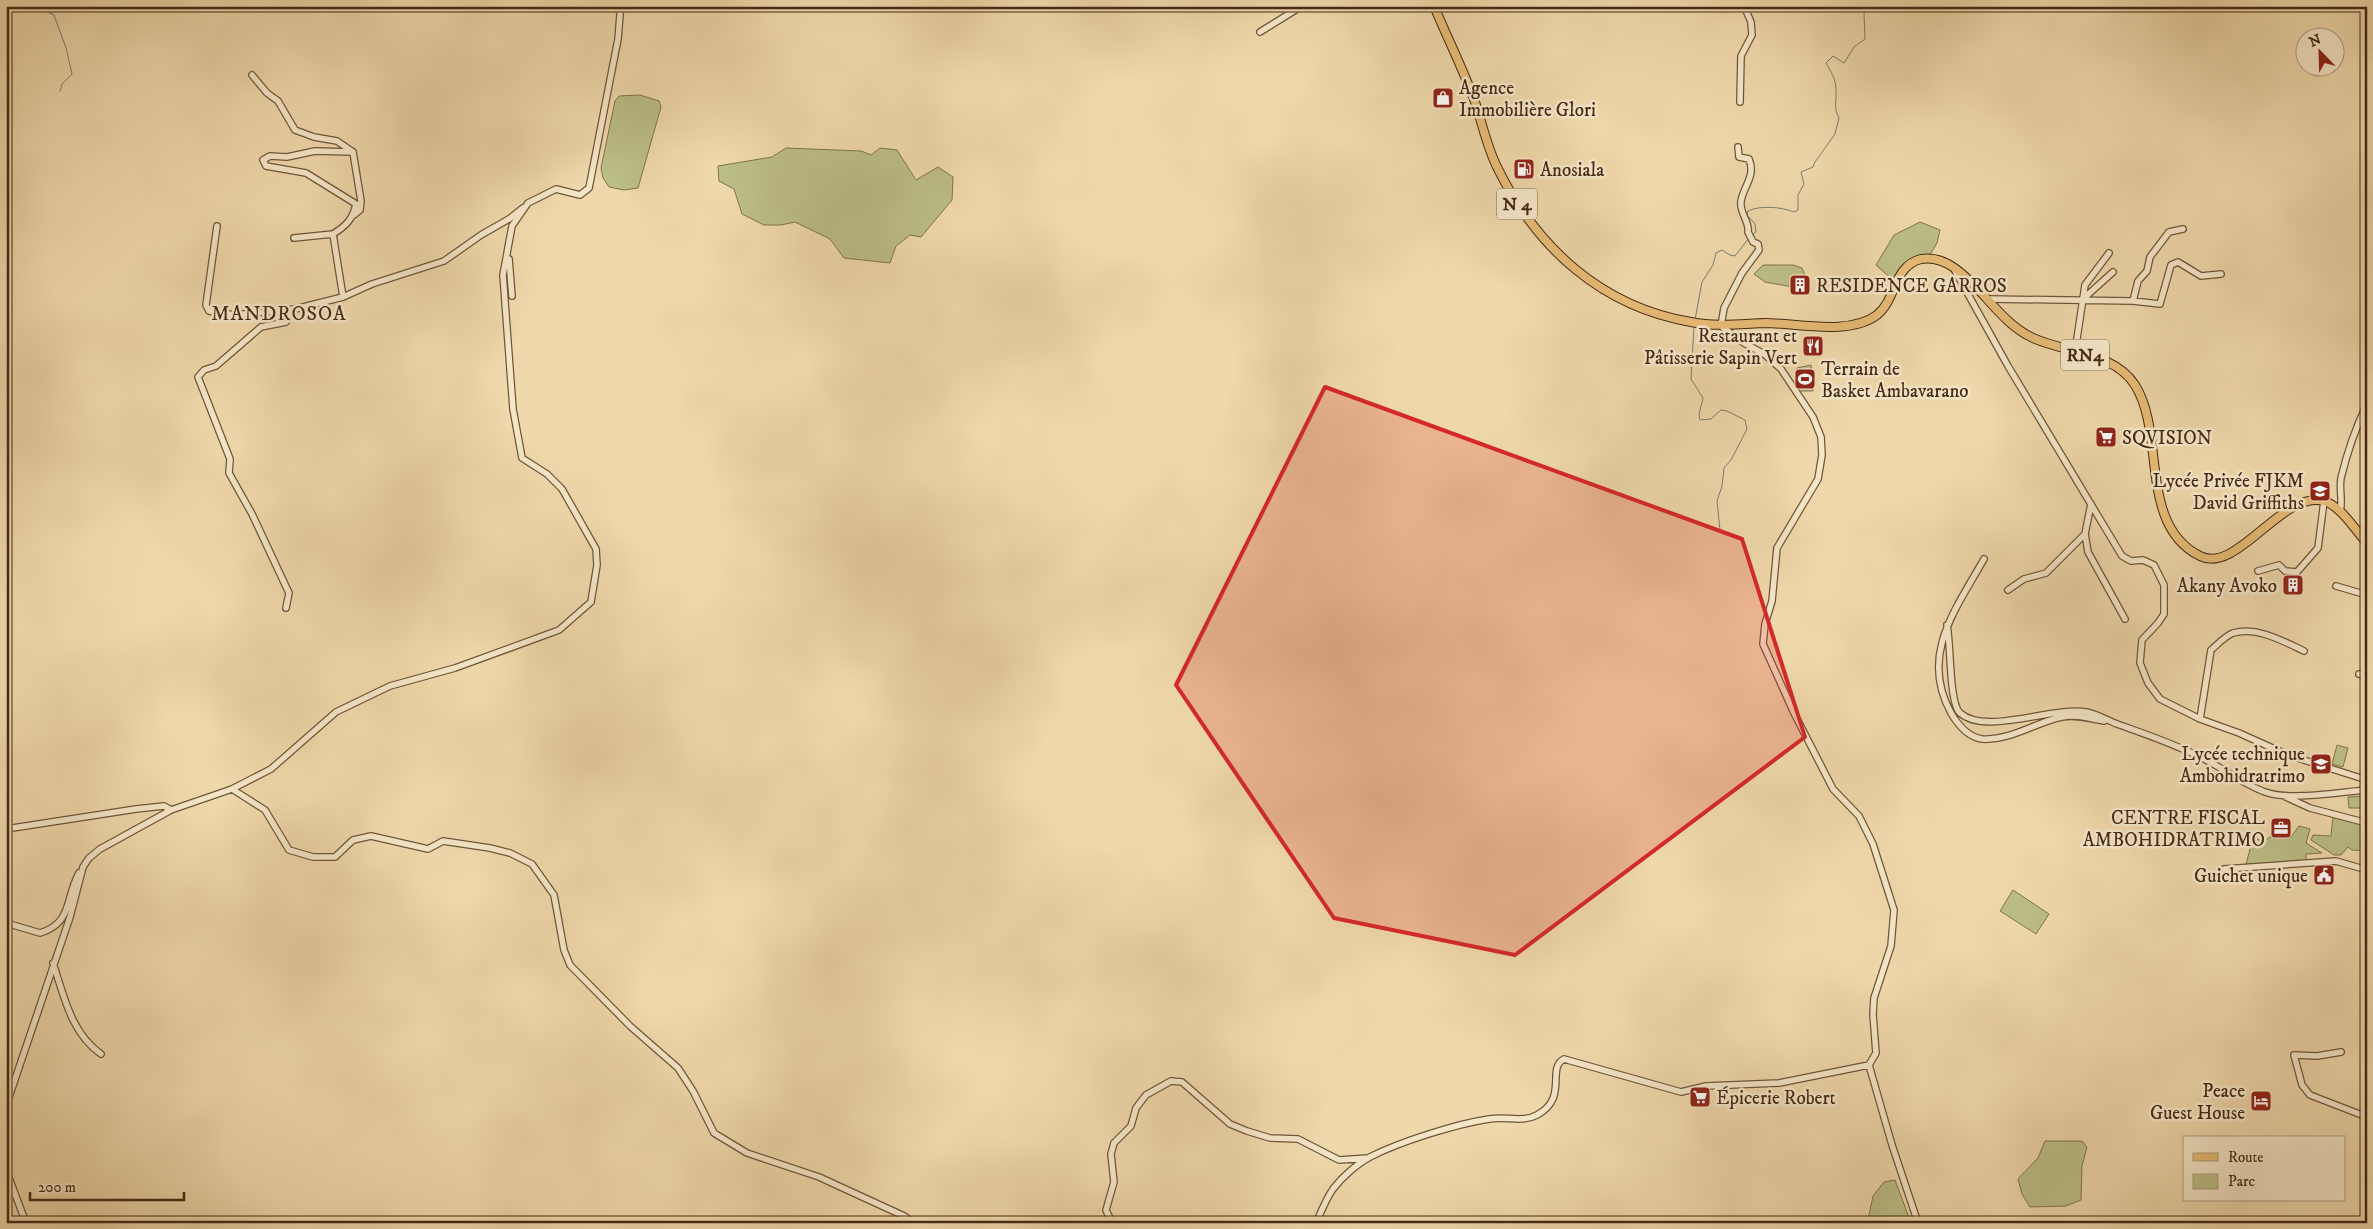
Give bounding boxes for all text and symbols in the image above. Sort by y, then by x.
north arrow [2296,28,2346,78]
text: N [2307,30,2325,51]
place label: Agence Immobilière Glori [1459,77,1596,122]
shop icon: Agence Immobilière Glori [1431,86,1455,110]
fuel station icon: Anosiala [1512,157,1536,181]
place label: Anosiala [1540,159,1604,182]
road number: N 4 [1497,188,1537,220]
building icon: RESIDENCE GARROS [1788,273,1812,297]
place label: RESIDENCE GARROS [1816,275,2007,298]
district label: MANDROSOA [211,302,347,327]
place label: Restaurant et Pâtisserie Sapin Vert [1644,325,1797,370]
restaurant icon: Restaurant et Pâtisserie Sapin Vert [1801,334,1825,358]
road number: RN4 [2061,340,2109,370]
place label: Terrain de Basket Ambavarano [1821,358,1969,403]
sports icon: Terrain de Basket Ambavarano [1793,367,1817,391]
supermarket icon: SQVISION [2094,425,2118,449]
place label: SQVISION [2122,427,2212,450]
place label: Lycée Privée FJKM David Griffiths [2153,470,2304,515]
school or university icon: Lycée Privée FJKM David Griffiths [2308,479,2332,503]
building icon: Akany Avoko [2281,573,2305,597]
place label: Akany Avoko [2177,575,2277,598]
place label: Lycée technique Ambohidratrimo [2180,743,2305,788]
school or university icon: Lycée technique Ambohidratrimo [2309,752,2333,776]
place label: CENTRE FISCAL AMBOHIDRATRIMO [2083,807,2265,852]
office icon: CENTRE FISCAL AMBOHIDRATRIMO [2269,816,2293,840]
public building icon: Guichet unique [2312,863,2336,887]
place label: Guichet unique [2194,865,2308,889]
place label: Peace Guest House [2150,1080,2245,1125]
supermarket icon: Épicerie Robert [1688,1085,1712,1109]
place label: Épicerie Robert [1716,1086,1836,1110]
hotel icon: Peace Guest House [2249,1089,2273,1113]
legend [2183,1136,2346,1202]
text: Route [2228,1148,2263,1167]
scale bar [30,1169,184,1201]
text: Parc [2228,1172,2256,1191]
text: 200 m [38,1178,76,1197]

